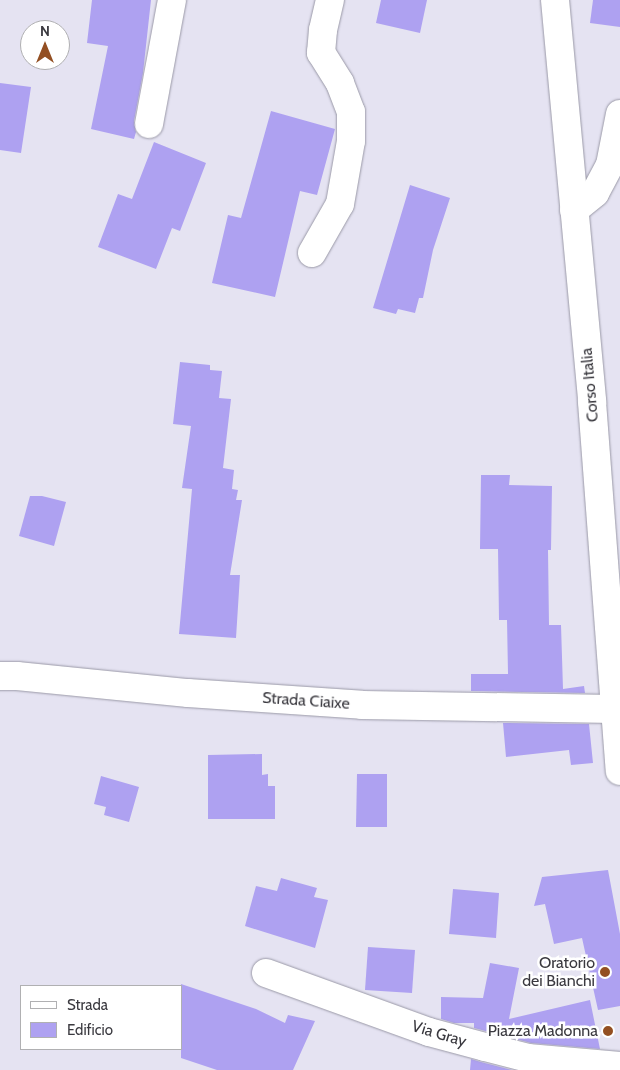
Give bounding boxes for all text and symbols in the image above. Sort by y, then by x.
north arrow [20,20,70,70]
text: N [40,22,50,40]
street label: Corso Italia [577,347,603,423]
street label: Strada Ciaixe [262,688,350,714]
place label: Oratorio dei Bianchi [522,953,595,991]
marker: Oratorio dei Bianchi [599,966,611,978]
legend [20,985,182,1050]
text: Strada [67,996,108,1014]
street label: Via Gray [409,1017,469,1051]
text: Edificio [67,1021,113,1039]
place label: Piazza Madonna [488,1021,598,1041]
marker: Piazza Madonna [602,1025,614,1037]

